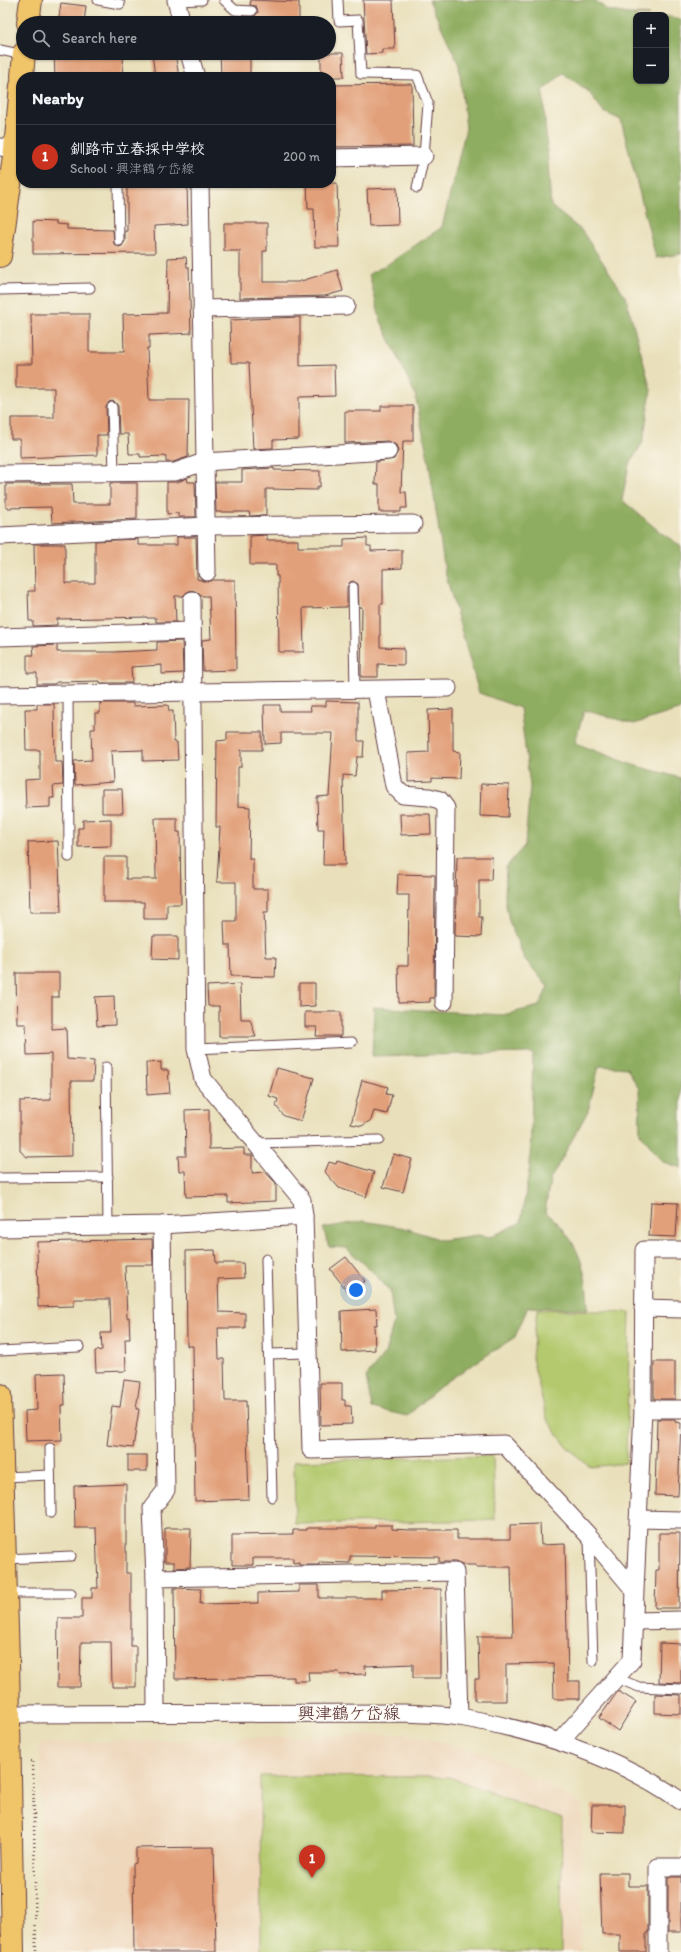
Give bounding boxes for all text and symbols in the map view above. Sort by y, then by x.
map controls [633,12,669,84]
button: + [633,12,669,48]
search box [16,16,336,60]
icon: search [30,27,52,49]
text: Search here [62,29,137,47]
button: − [633,48,669,84]
text: Nearby [32,88,84,108]
text: 釧路市立春採中学校 [70,140,205,158]
text: 1 [42,149,48,164]
text: 200 m [283,149,320,164]
text: School · 興津鶴ケ岱線 [70,161,194,176]
your location [346,1280,366,1300]
street label: 興津鶴ケ岱線 [298,1703,400,1723]
pin: 1 [299,1845,325,1878]

